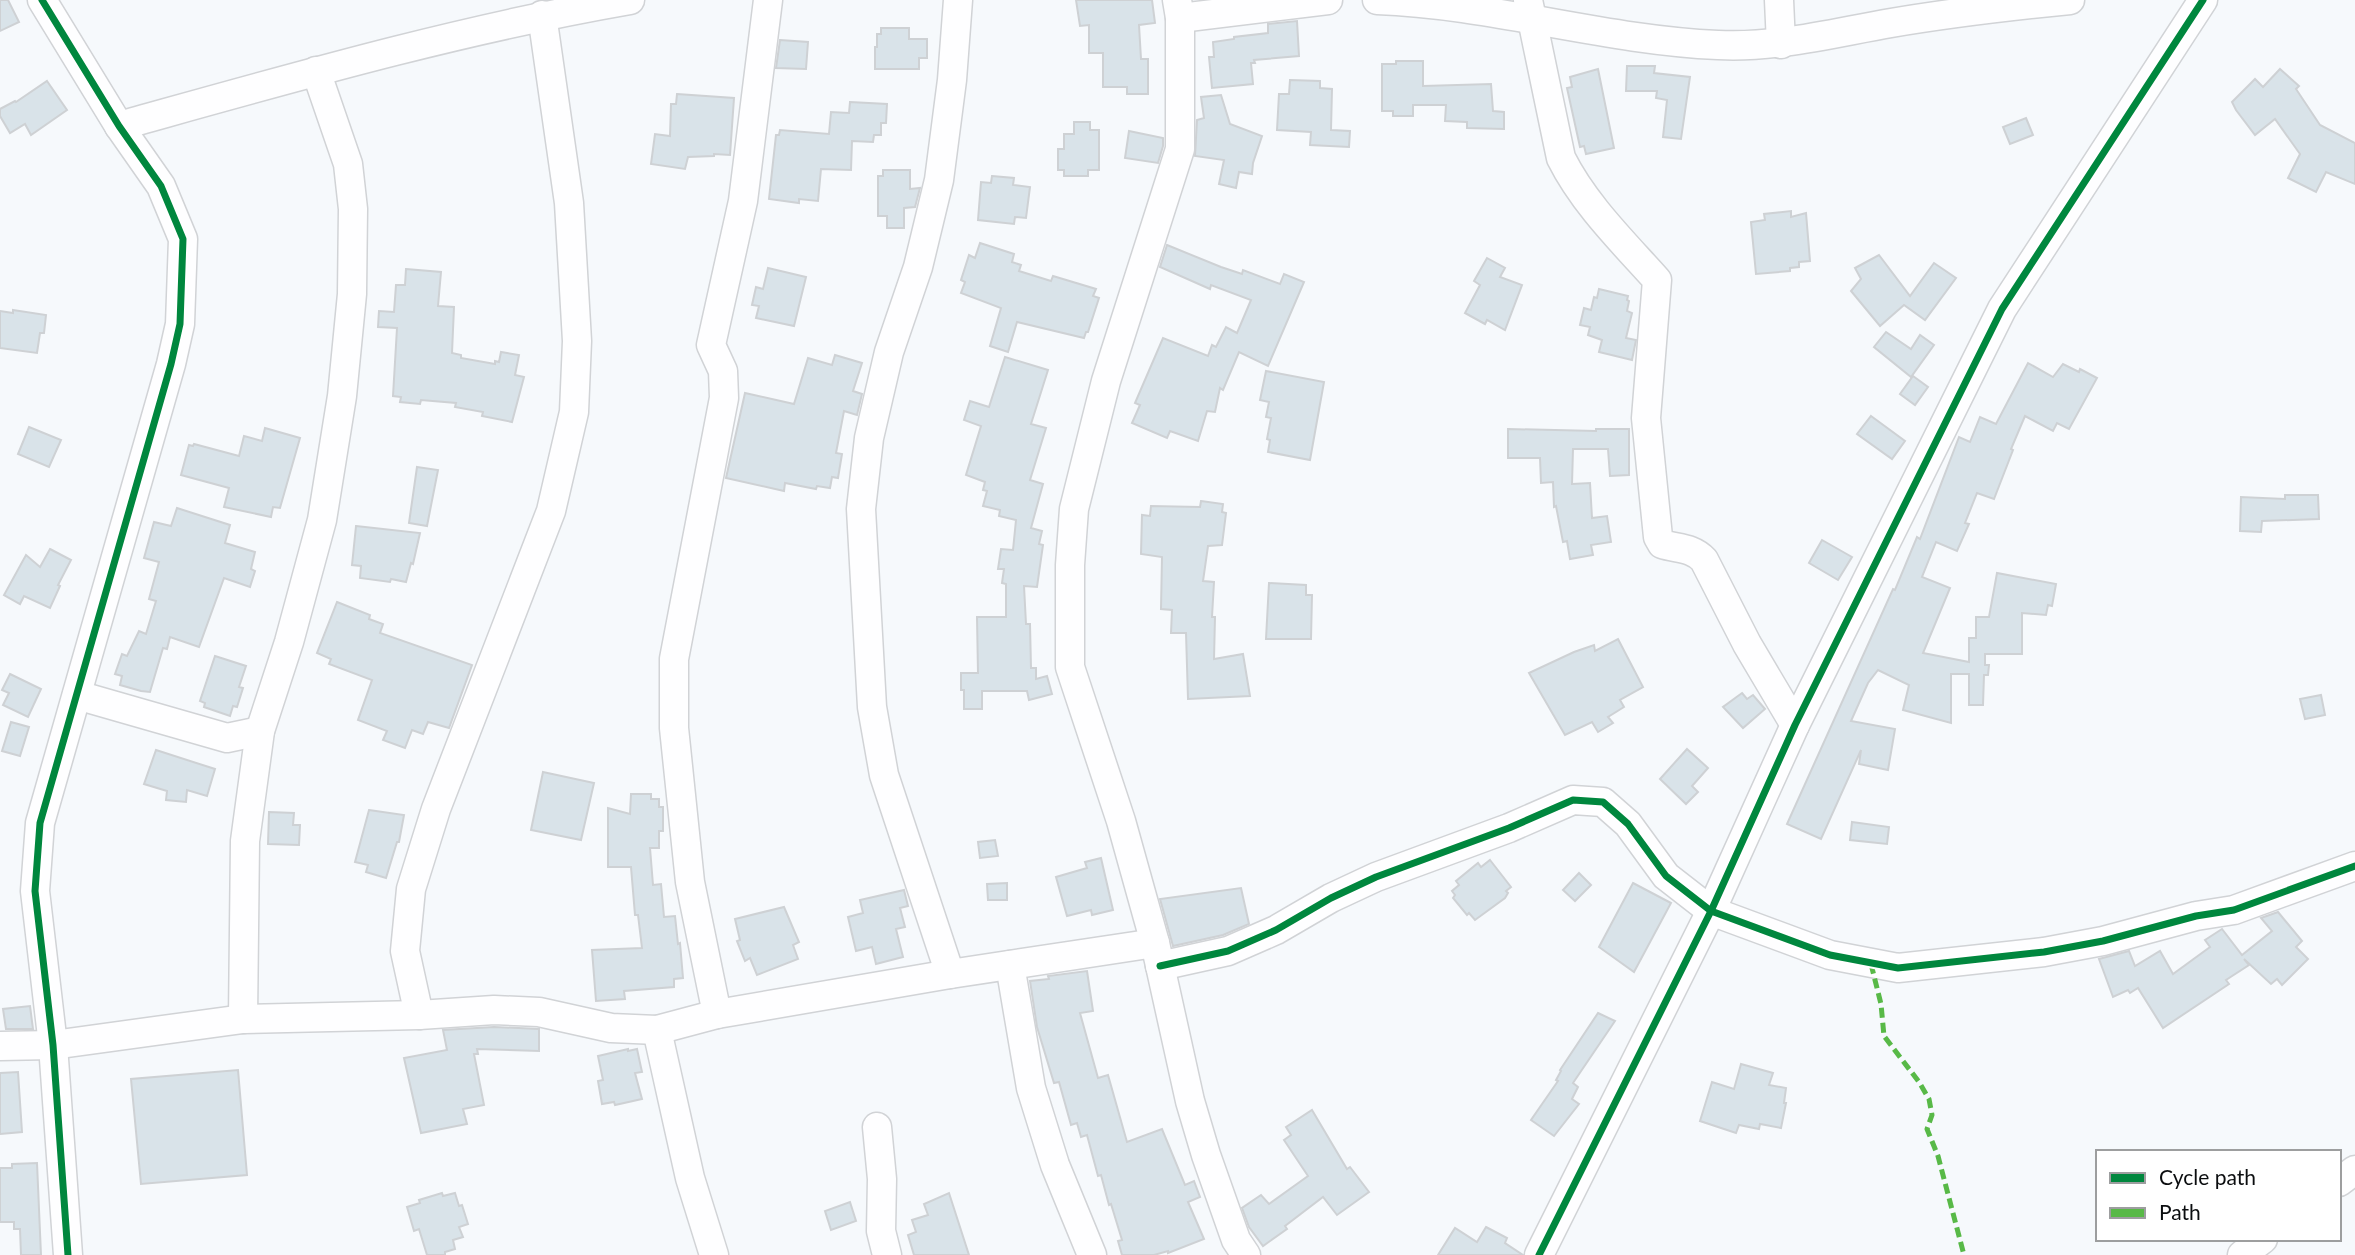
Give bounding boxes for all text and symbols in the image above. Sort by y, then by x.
legend [2096,1150,2341,1241]
text: Cycle path [2159,1164,2256,1189]
text: Path [2159,1199,2201,1224]

